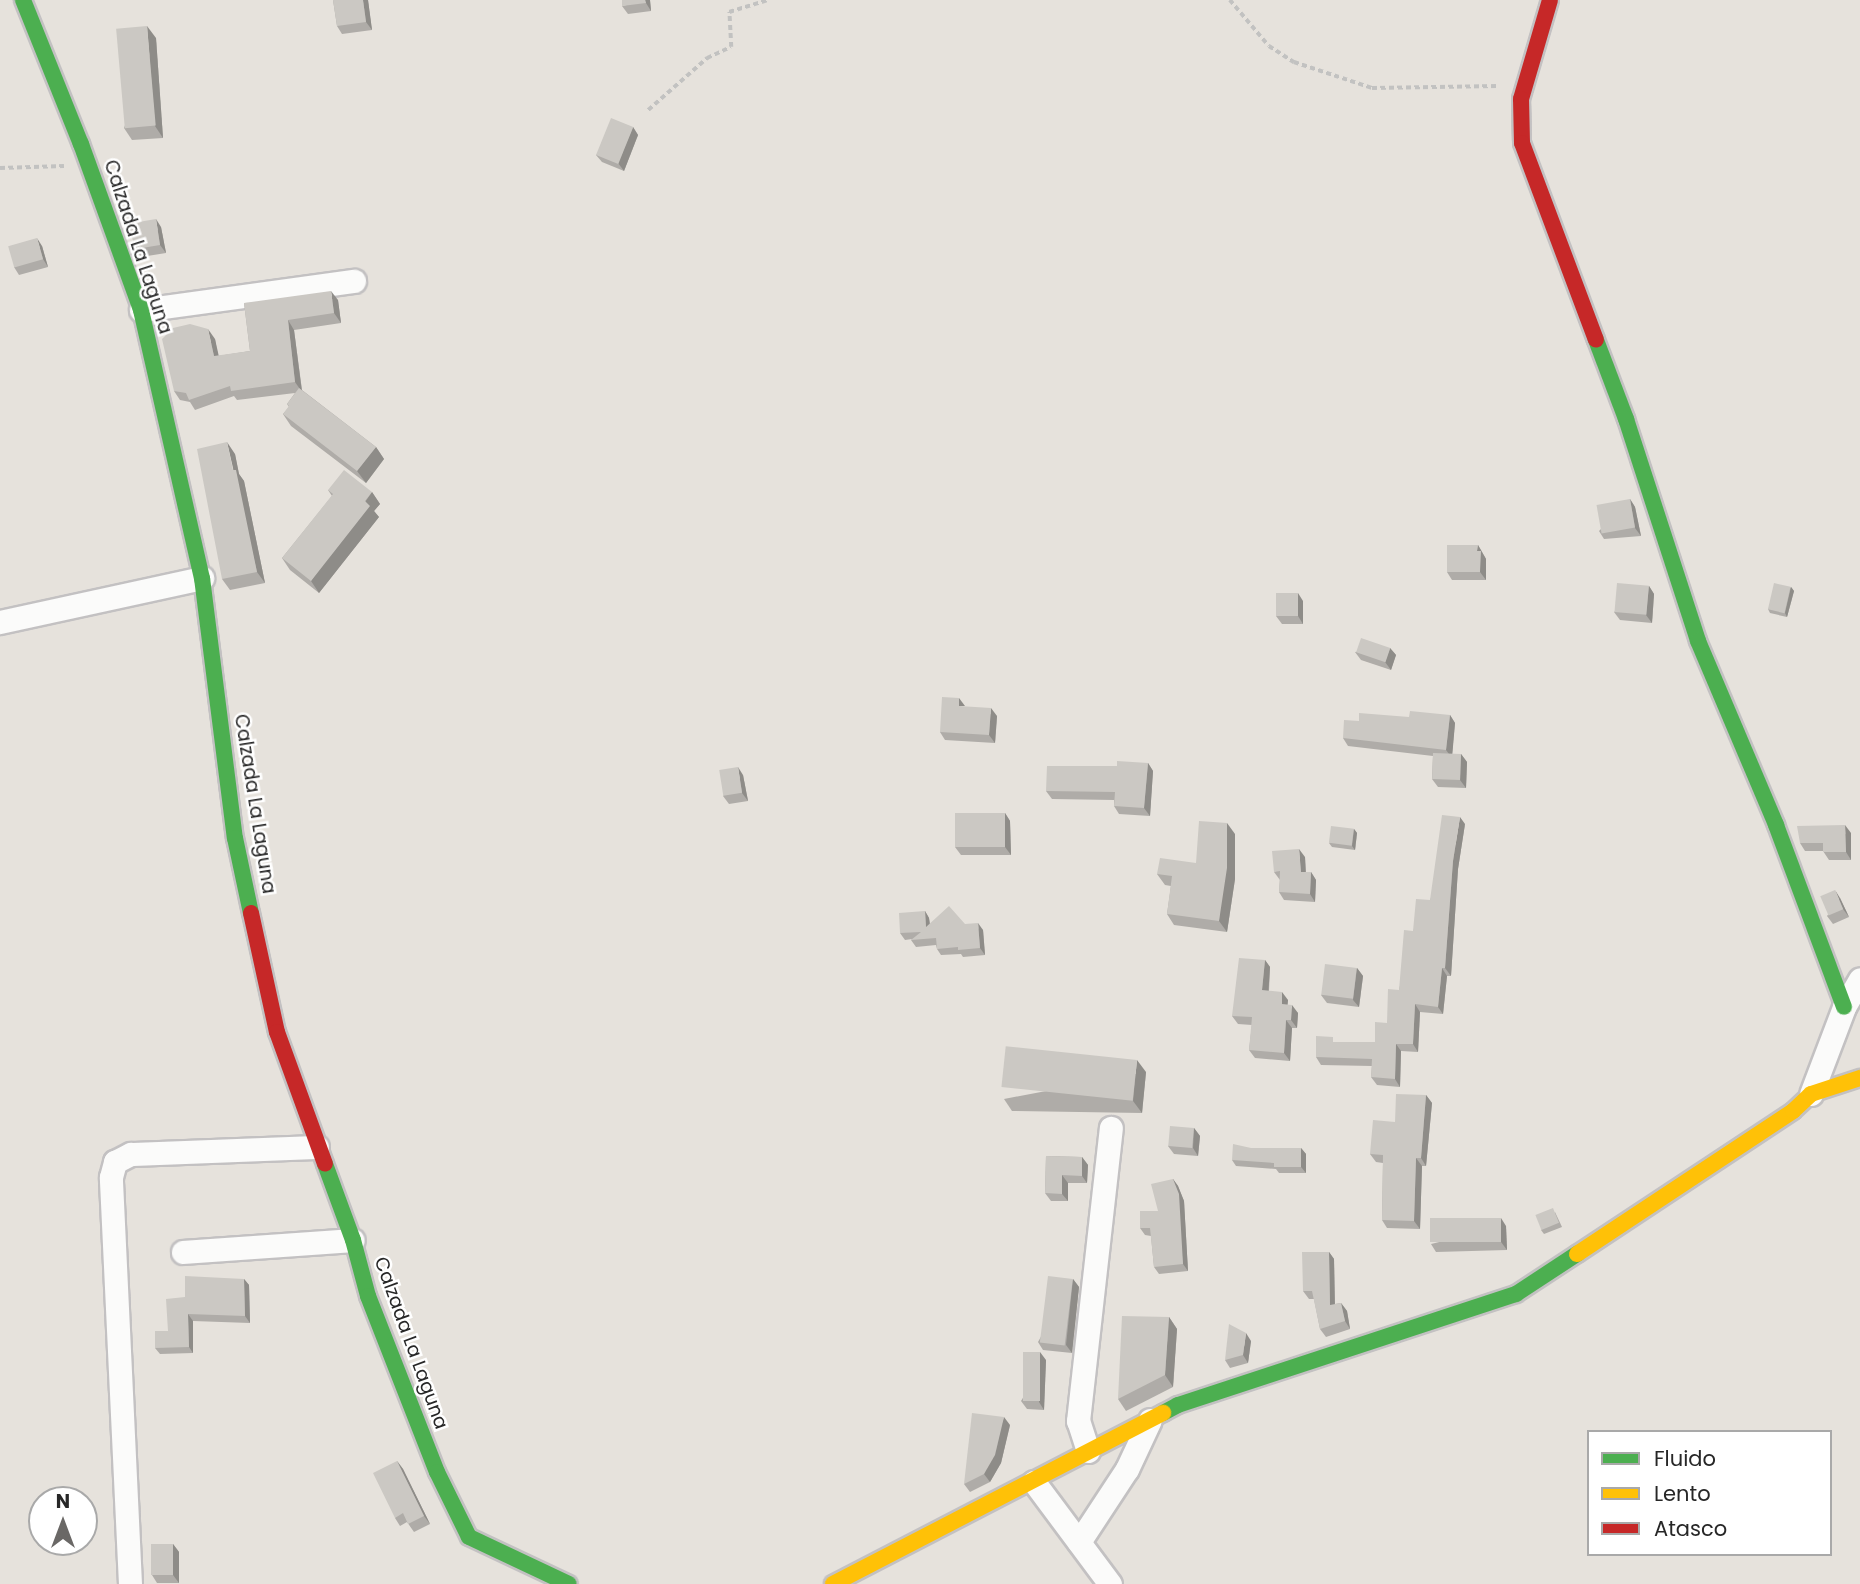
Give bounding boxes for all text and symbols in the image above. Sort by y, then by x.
street label: Calzada La Laguna [99,157,177,337]
street label: Calzada La Laguna [230,713,280,895]
street label: Calzada La Laguna [369,1254,453,1432]
legend [1587,1430,1832,1556]
text: Fluido [1654,1444,1716,1473]
text: Lento [1654,1479,1711,1508]
north arrow [28,1486,98,1556]
text: N [56,1488,70,1515]
text: Atasco [1654,1514,1727,1543]

